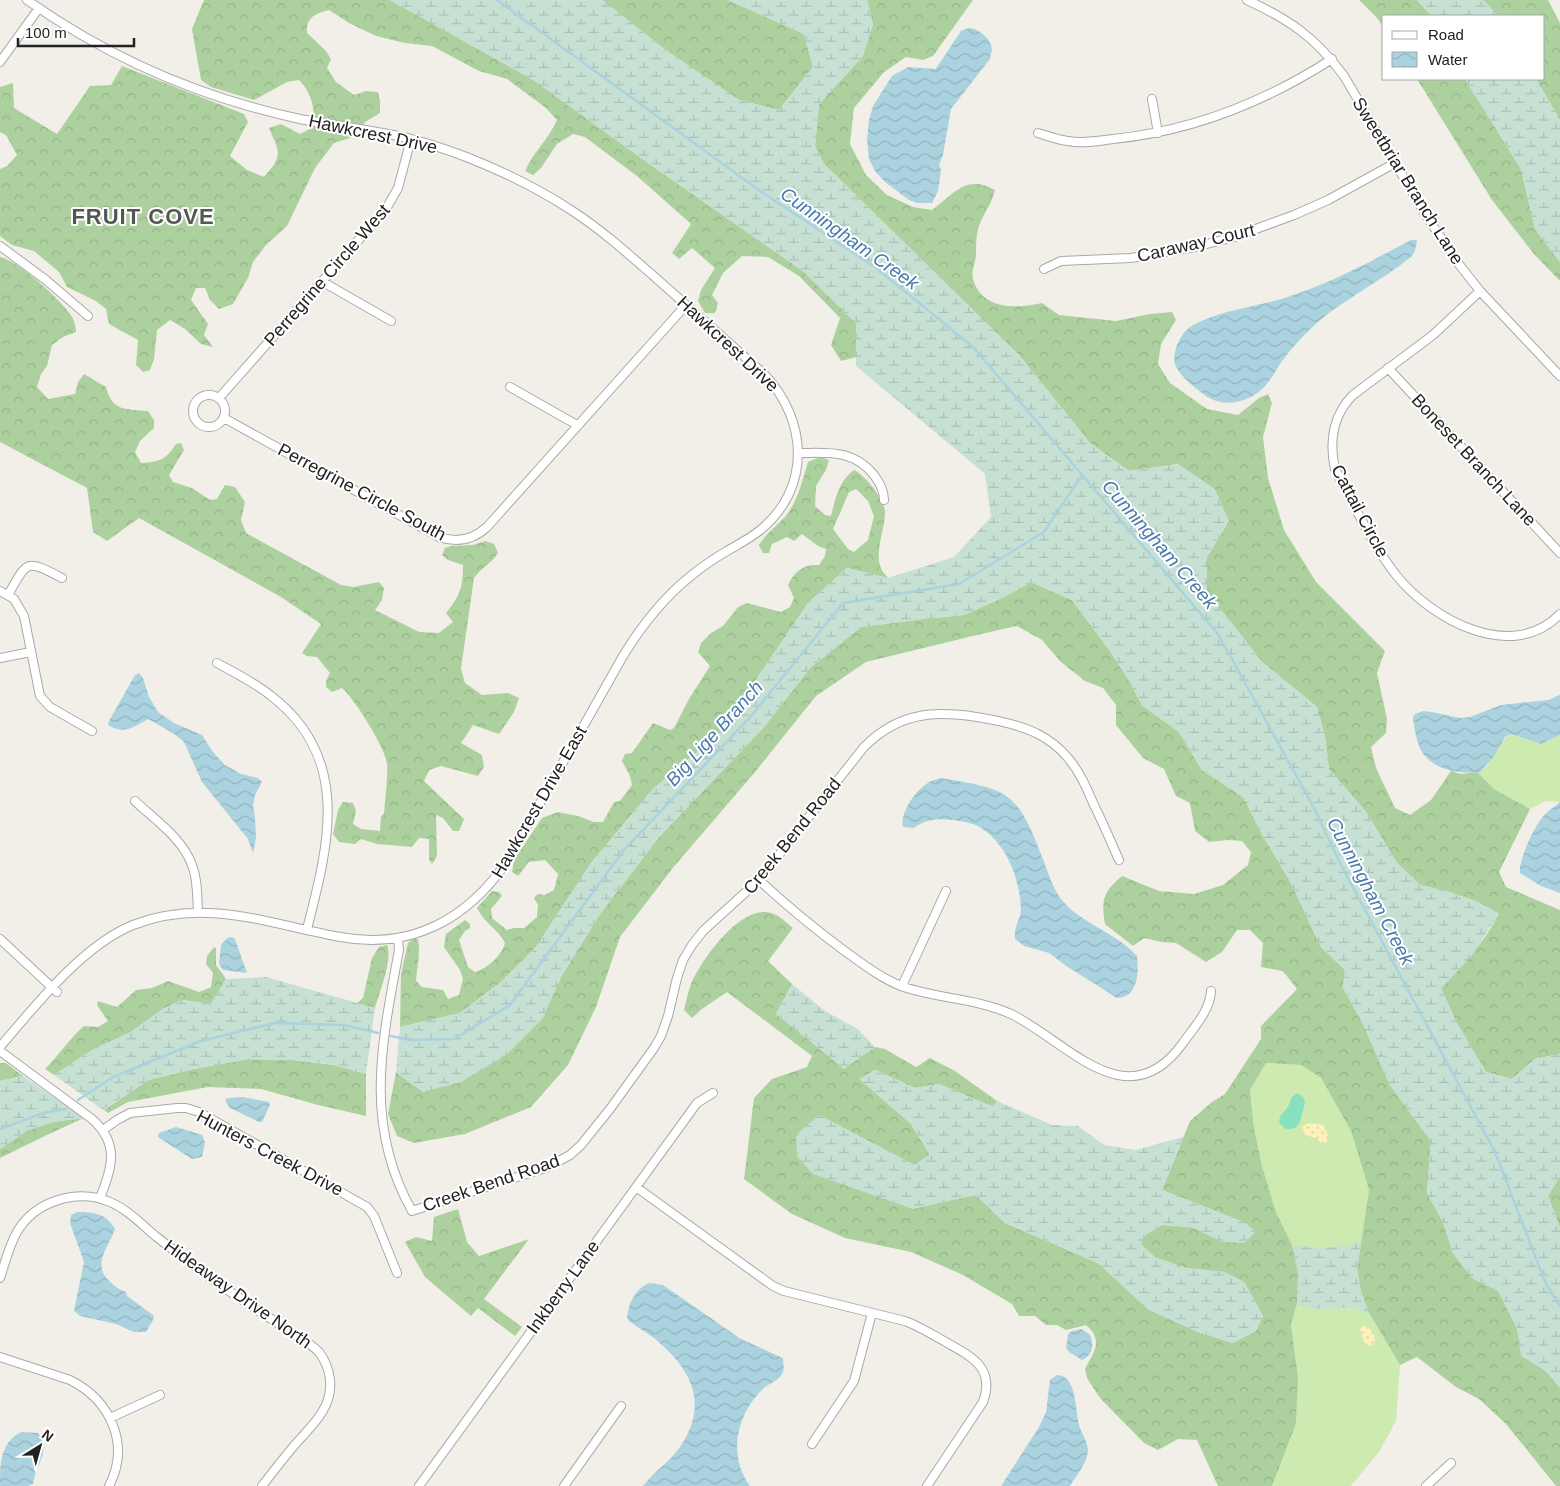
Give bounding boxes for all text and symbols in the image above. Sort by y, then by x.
scale bar [18,15,134,47]
legend [1382,15,1545,80]
text: 100 m [25,24,67,41]
text: Road [1428,26,1464,43]
text: Water [1428,51,1467,68]
street label: Sweetbriar Branch Lane [1348,94,1468,268]
street label: Hawkcrest Drive [307,111,439,157]
water label: Cunningham Creek [777,183,924,295]
street label: Perregrine Circle West [260,200,394,350]
district label: FRUIT COVE [71,204,215,229]
street label: Caraway Court [1135,220,1257,266]
street label: Hawkcrest Drive [673,292,783,396]
street label: Boneset Branch Lane [1408,390,1540,530]
street label: Perregrine Circle South [275,439,449,545]
street label: Cattail Circle [1327,461,1393,561]
water label: Cunningham Creek [1098,476,1222,614]
water label: Big Lige Branch [662,676,767,790]
street label: Hawkcrest Drive East [487,723,591,881]
street label: Creek Bend Road [739,774,845,898]
water label: Cunningham Creek [1323,814,1419,970]
street label: Hunters Creek Drive [193,1106,347,1200]
street label: Creek Bend Road [420,1150,562,1216]
street label: Hideaway Drive North [161,1236,315,1352]
street label: Inkberry Lane [523,1237,603,1337]
north arrow [15,1421,65,1471]
text: N [39,1426,57,1445]

